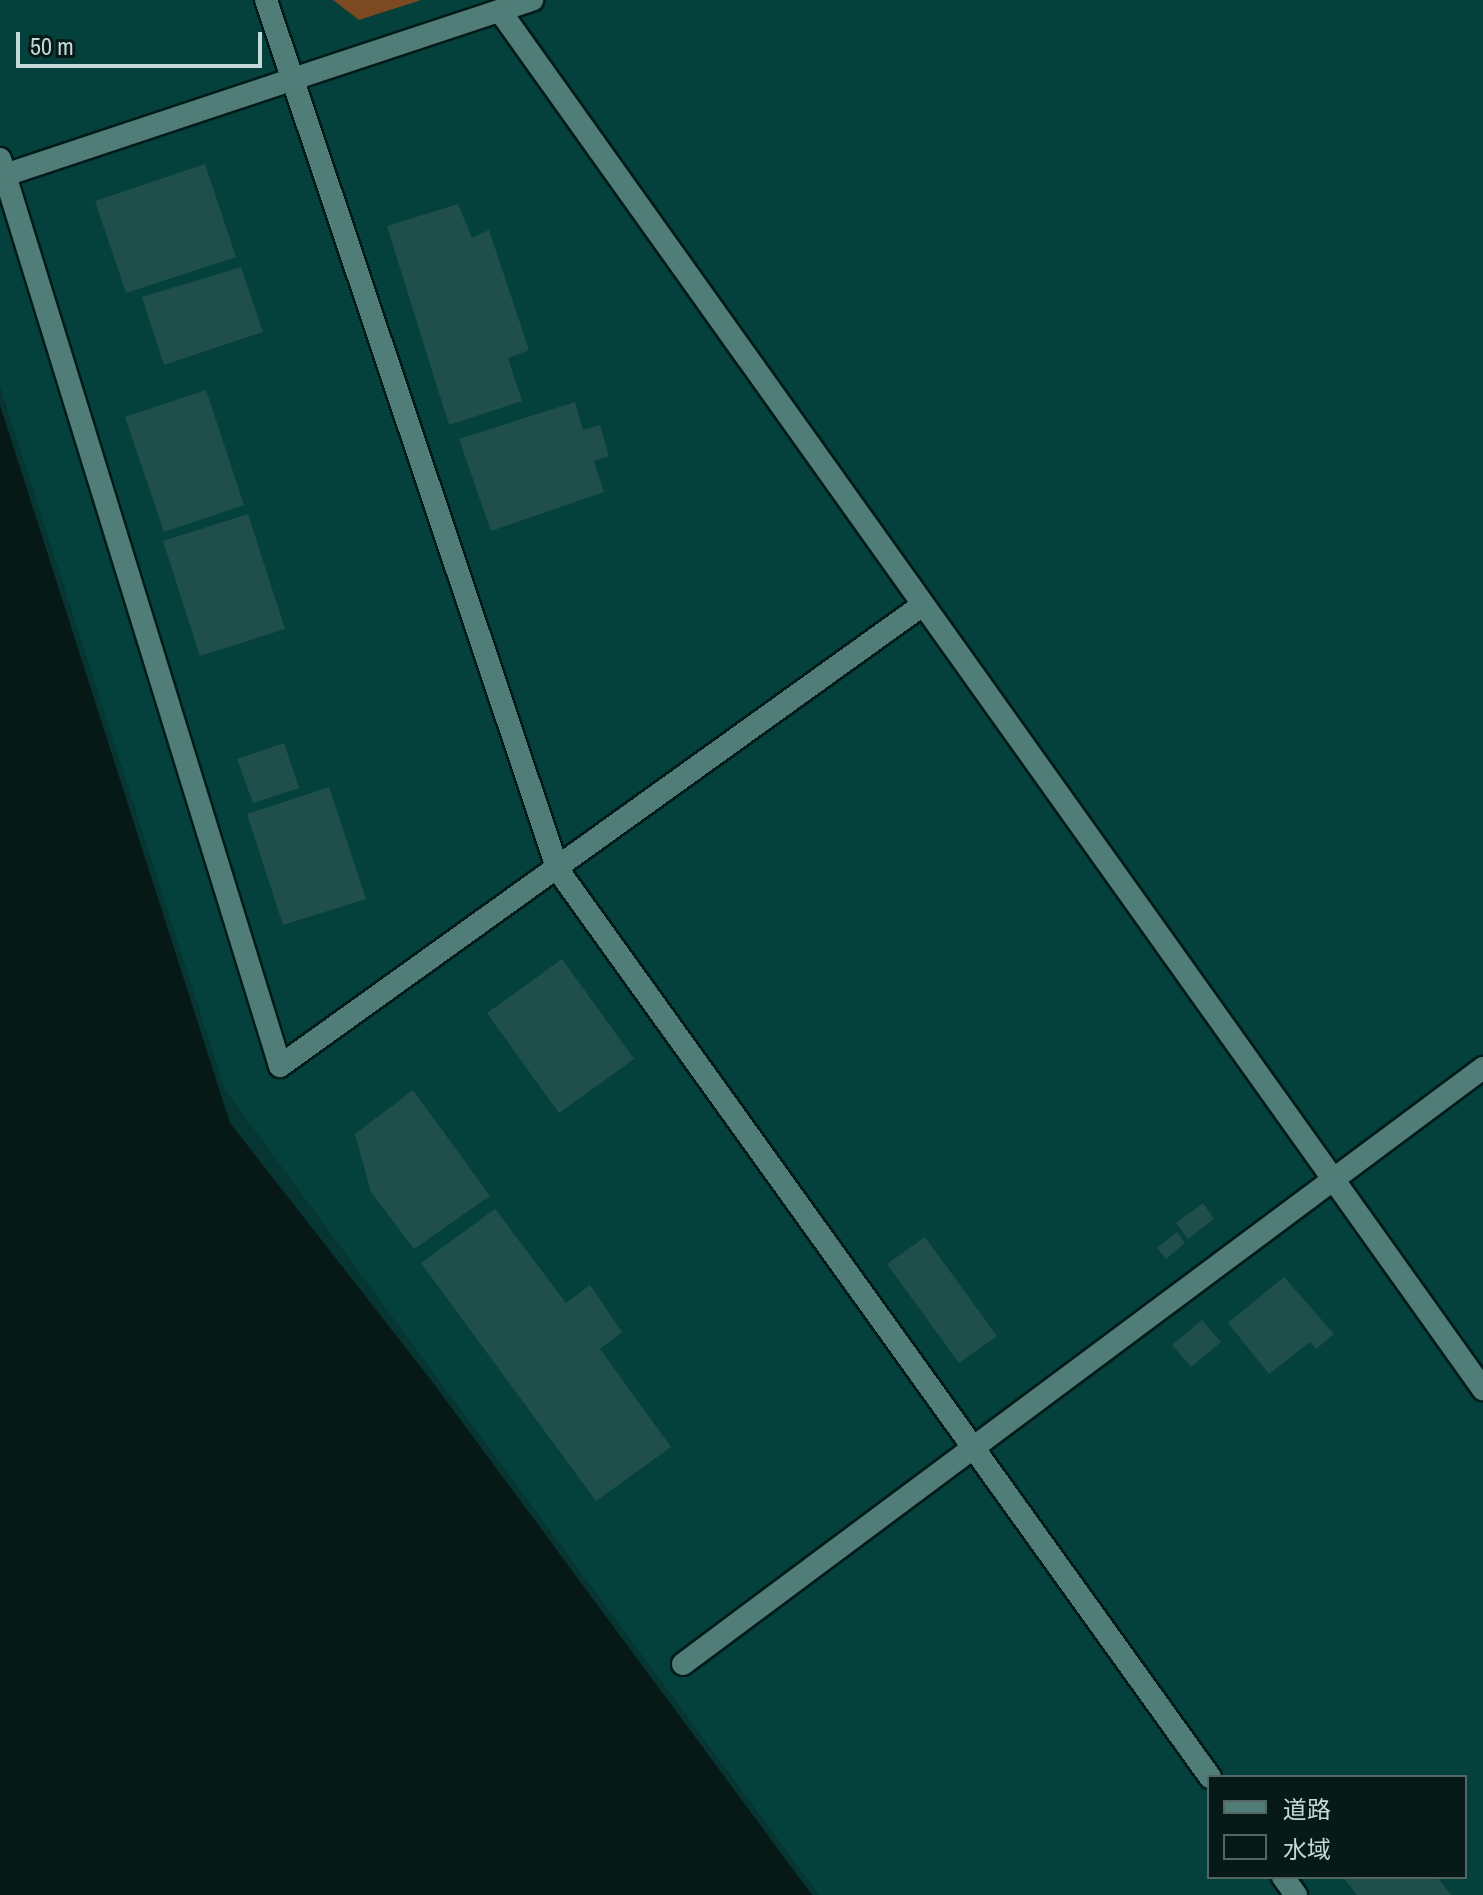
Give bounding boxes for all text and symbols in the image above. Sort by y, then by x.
scale bar [20,16,266,66]
text: 50 m [30,30,74,62]
legend [1207,1775,1467,1879]
text: 道路 [1283,1793,1331,1825]
text: 水域 [1283,1833,1331,1865]

